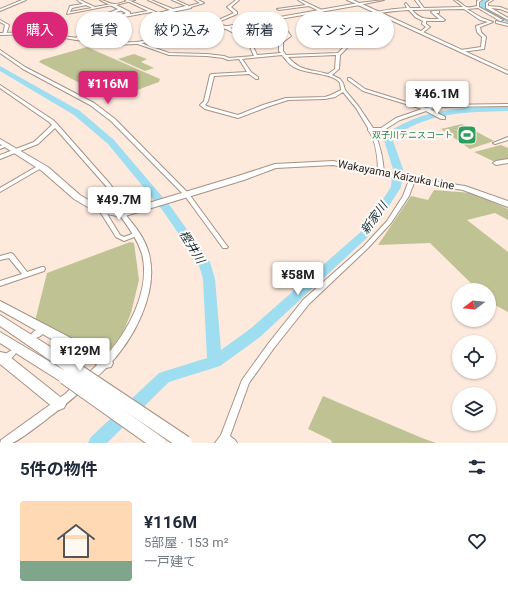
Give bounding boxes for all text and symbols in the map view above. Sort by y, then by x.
chip: 購入 [12,12,68,48]
chip: 賃貸 [76,12,132,48]
chip: 絞り込み [140,12,224,48]
chip: 新着 [232,12,288,48]
chip: マンション [296,12,394,48]
pin: ¥116M [80,71,136,105]
text: ¥116M [88,76,128,91]
pin: ¥46.1M [404,81,470,115]
text: ¥46.1M [415,86,459,101]
sports icon: 双子川テニスコート [456,124,478,146]
place label: 双子川テニスコート [372,130,453,140]
street label: Wakayama Kaizuka Line [337,157,456,193]
pin: ¥49.7M [86,187,152,221]
text: ¥49.7M [97,192,141,207]
water label: 新家川 [358,198,391,237]
water label: 樫井川 [177,228,209,268]
pin: ¥58M [274,262,322,296]
text: ¥58M [281,267,315,282]
north arrow [452,283,496,327]
map controls [452,283,496,431]
button: locate [452,335,496,379]
pin: ¥129M [52,338,108,372]
text: ¥129M [60,343,100,358]
button: layers [452,387,496,431]
icon: filters [466,456,488,478]
text: 5件の物件 [20,459,98,479]
text: ¥116M [144,512,197,532]
icon: home [52,517,100,565]
icon: heart [466,530,488,552]
text: 5部屋 · 153 m² [144,535,228,550]
text: 一戸建て [144,554,196,569]

